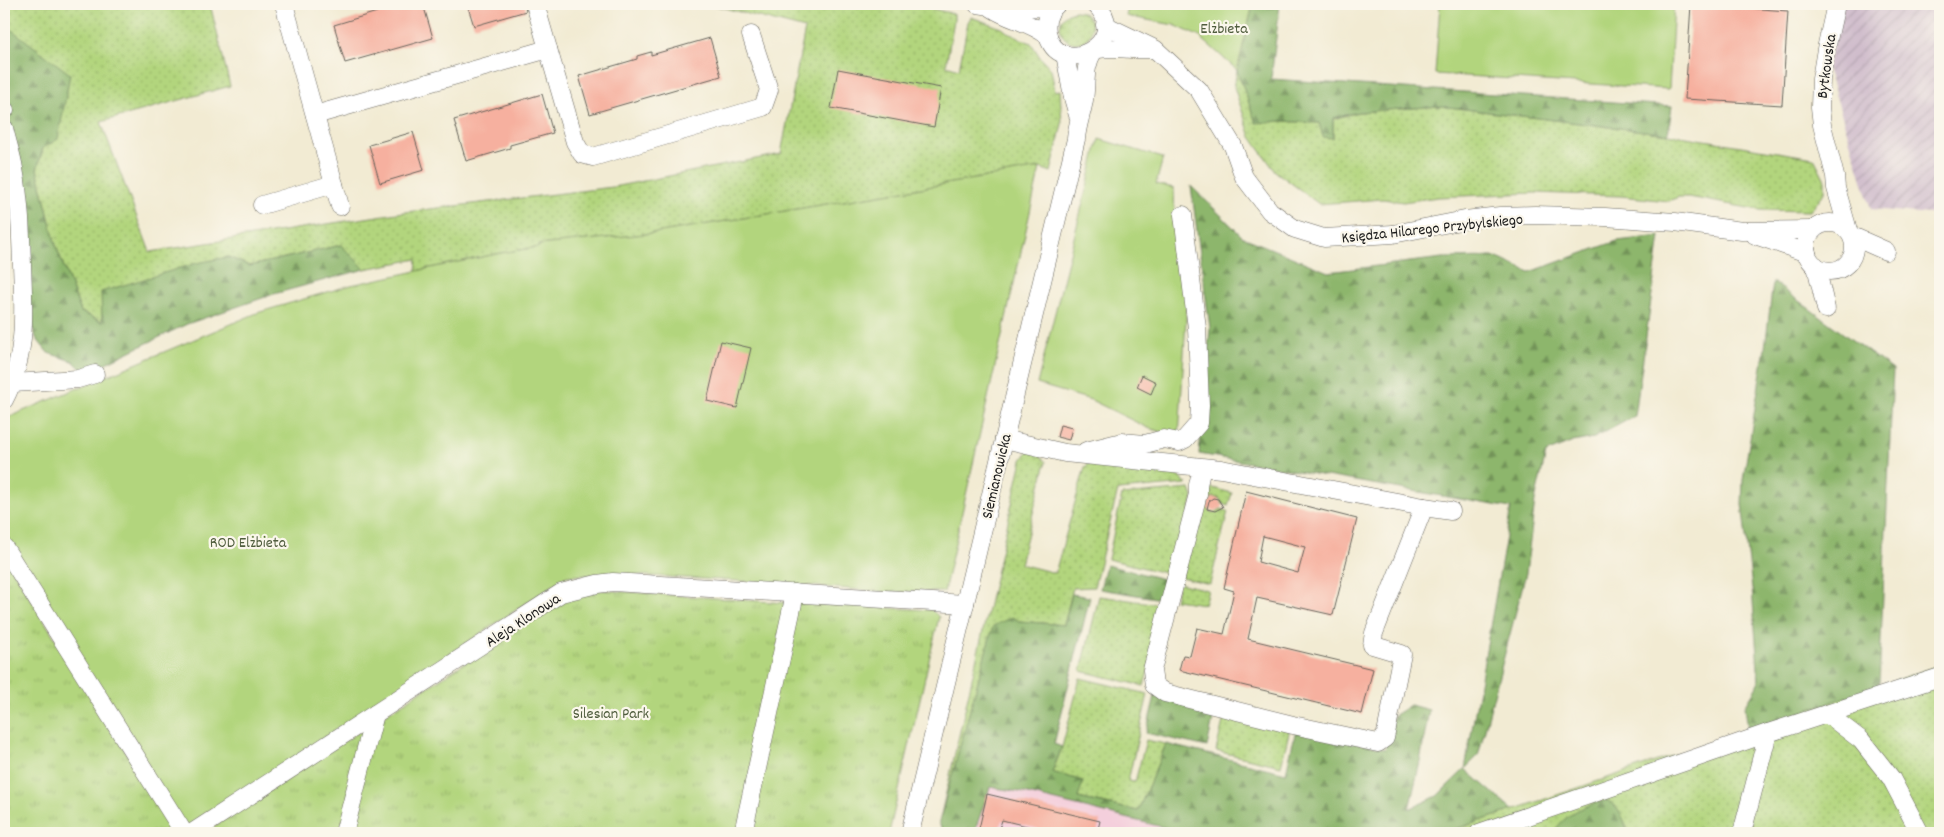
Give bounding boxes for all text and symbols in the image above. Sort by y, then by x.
park label: Elżbieta [1200,18,1248,41]
street label: Bytkowska [1812,32,1843,100]
street label: Księdza Hilarego Przybylskiego [1340,209,1524,250]
street label: Siemianowicka [976,431,1019,521]
park label: ROD Elżbieta [210,532,287,555]
street label: Aleja Klonowa [481,588,566,654]
park label: Silesian Park [573,703,649,726]

